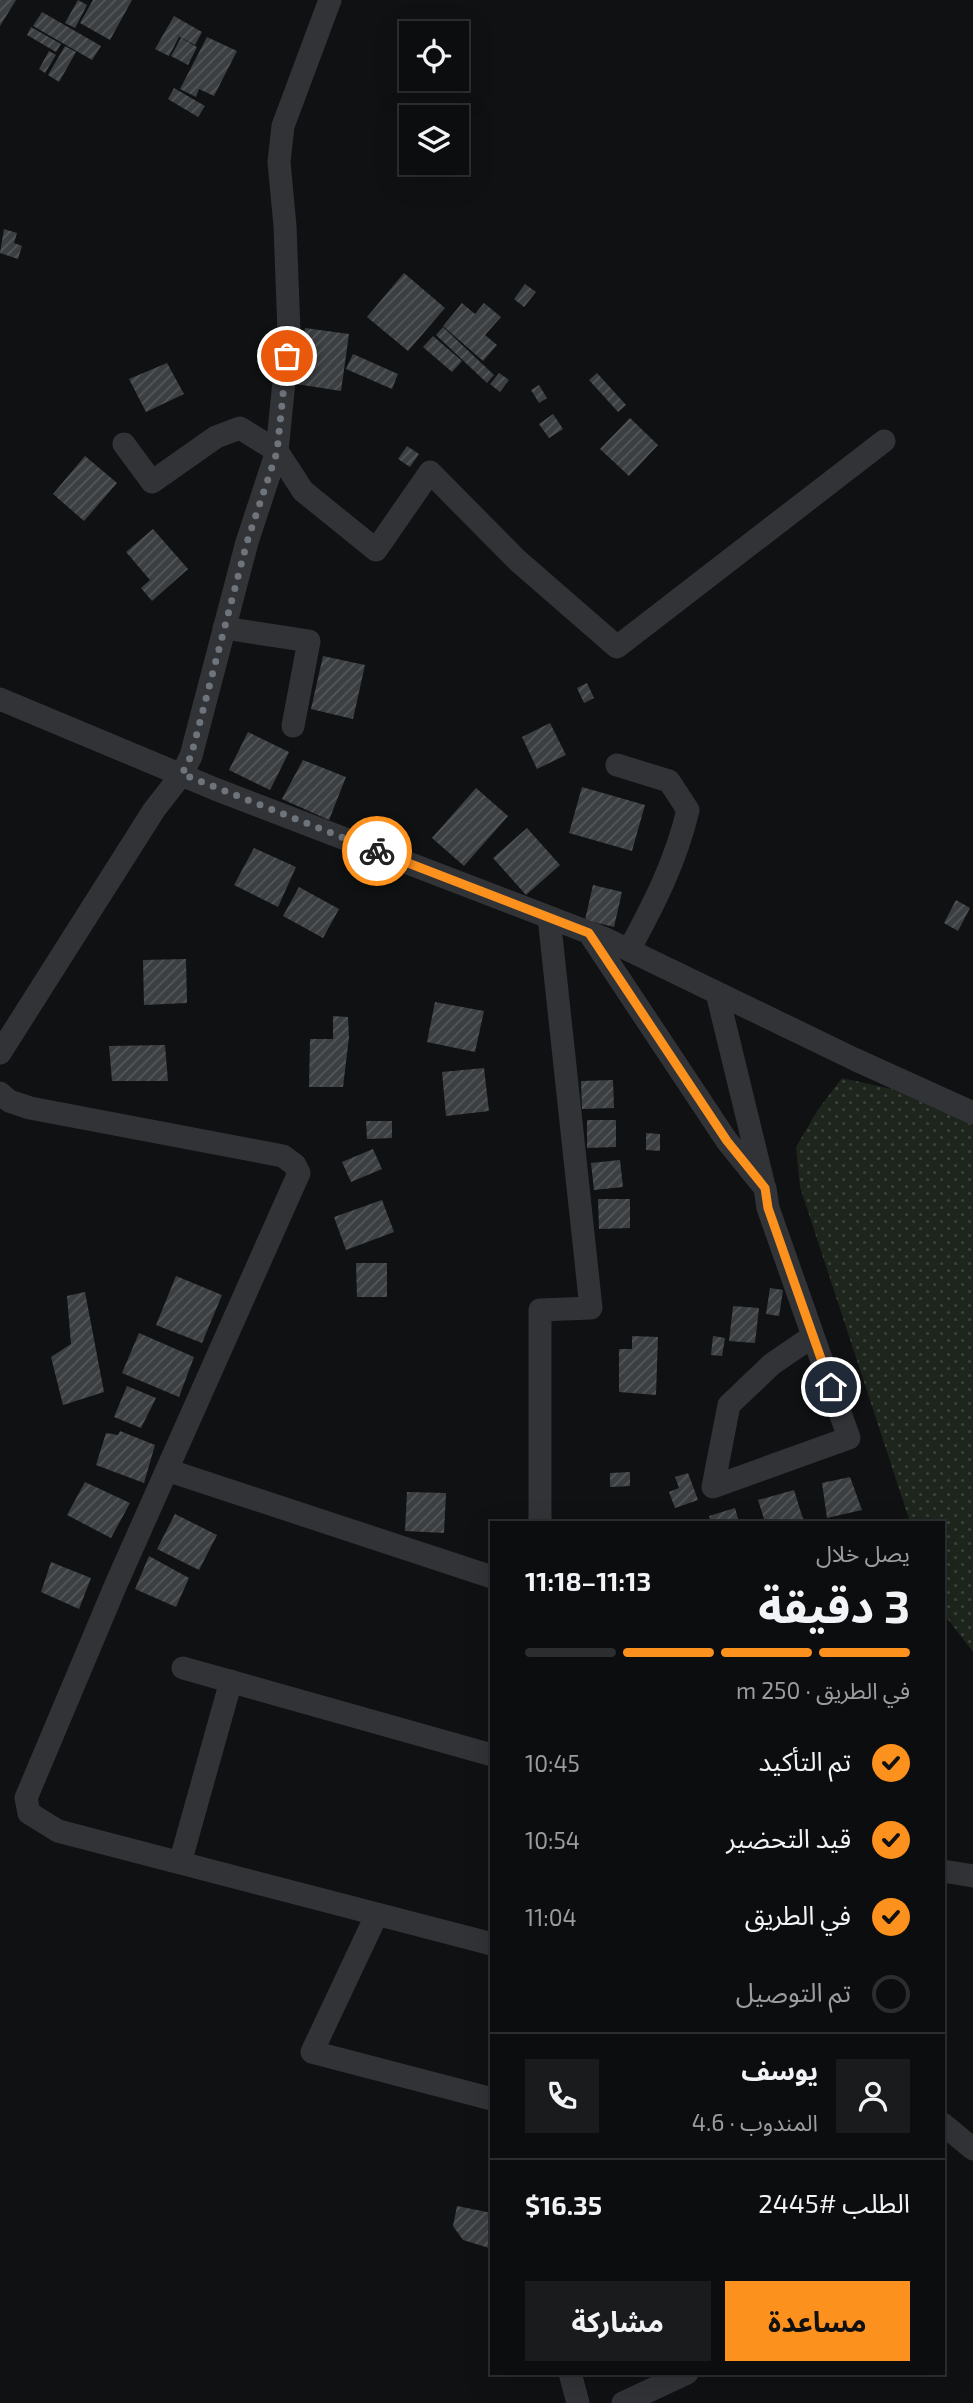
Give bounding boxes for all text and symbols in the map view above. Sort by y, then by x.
map controls [399,21,469,175]
button: locate [399,21,469,91]
button: layers [399,105,469,175]
pin [257,326,317,386]
icon: bag [268,337,306,375]
courier [342,816,412,886]
icon: bike [358,832,396,870]
pin [801,1357,861,1417]
icon: home [812,1368,850,1406]
text: يصل خلال [816,1539,910,1567]
text: 11:13–11:18 [525,1565,651,1596]
text: 3 دقيقة [758,1577,910,1632]
text: في الطريق · 250 m [736,1676,910,1704]
icon: check [872,1744,910,1782]
text: تم التأكيد [758,1745,851,1776]
text: 10:45 [525,1749,580,1777]
icon: check [872,1821,910,1859]
text: قيد التحضير [726,1822,851,1853]
text: 10:54 [525,1826,580,1854]
icon: check [872,1898,910,1936]
text: في الطريق [745,1899,851,1930]
text: 11:04 [525,1903,577,1931]
text: تم التوصيل [736,1976,851,2007]
text: يوسف [741,2054,818,2085]
button: phone [525,2059,599,2133]
button: person [836,2059,910,2133]
text: المندوب · 4.6 [692,2108,818,2136]
text: الطلب #2445 [758,2187,910,2218]
text: $16.35 [525,2189,602,2220]
button: مشاركة [525,2281,711,2361]
button: مساعدة [725,2281,910,2361]

